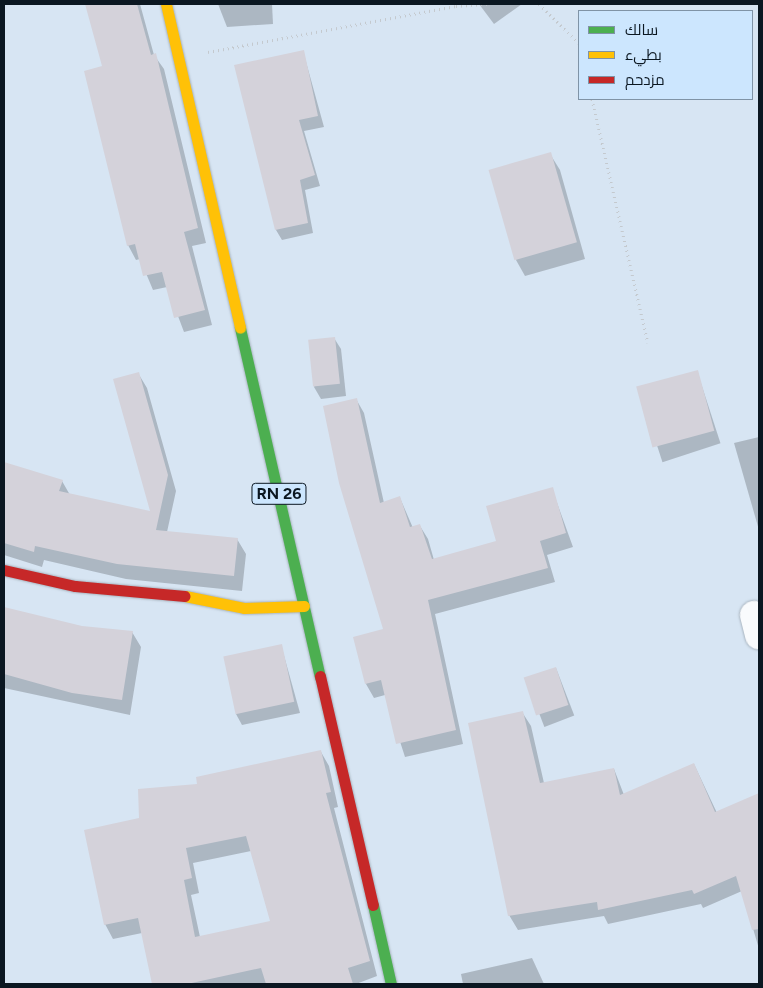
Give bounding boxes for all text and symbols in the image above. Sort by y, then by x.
legend [578,10,753,100]
text: سالك [625,21,658,39]
text: بطيء [625,46,662,64]
text: مزدحم [625,71,665,89]
road number: RN 26 [250,480,308,508]

